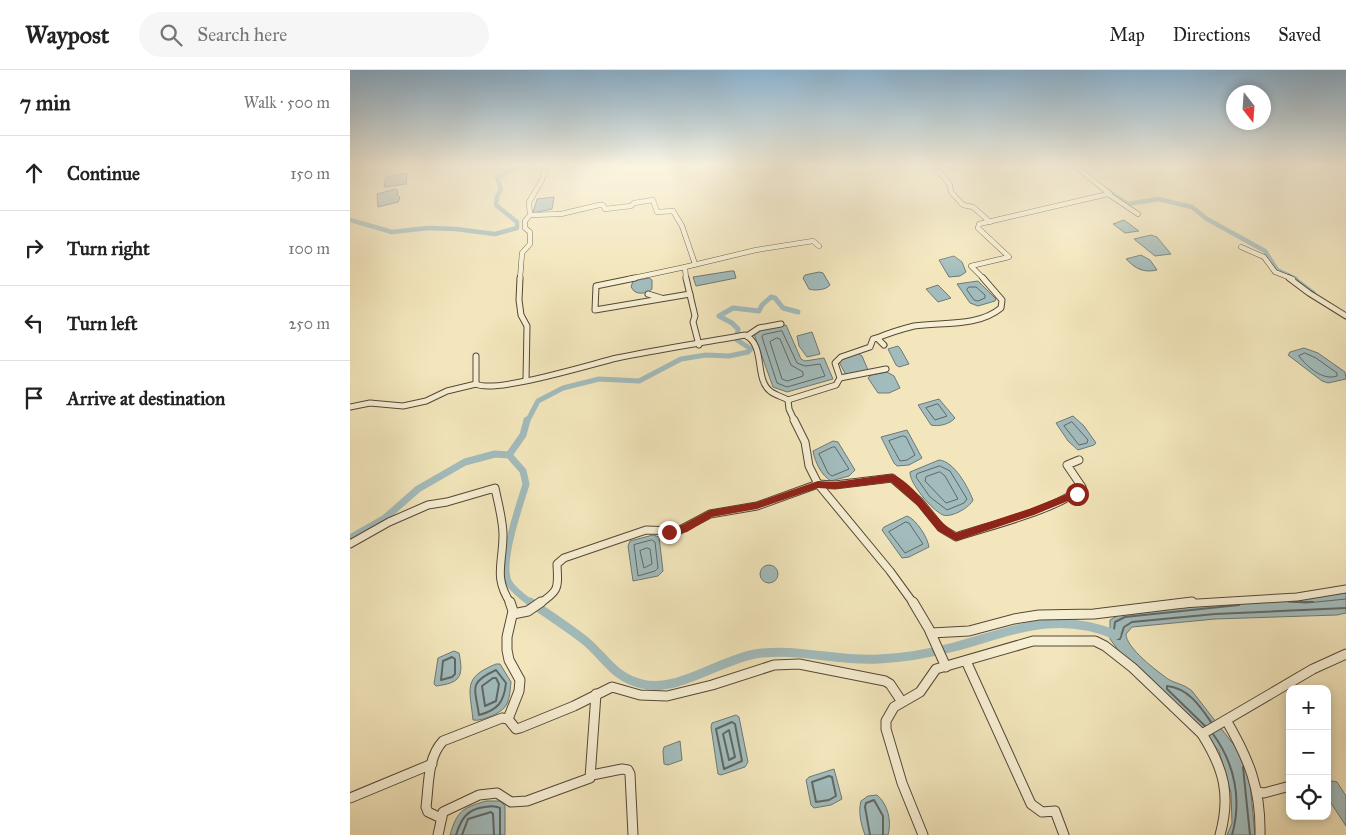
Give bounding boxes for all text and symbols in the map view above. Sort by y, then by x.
search box [139,12,489,57]
text: Waypost [25,20,109,50]
icon: search [157,21,185,49]
text: Search here [197,23,287,46]
text: Map [1109,24,1145,46]
text: Directions [1173,24,1250,46]
text: Saved [1278,24,1321,46]
north arrow [1226,85,1271,130]
text: 7 min [20,90,71,116]
text: Walk · 500 m [244,93,330,112]
icon: ahead [20,159,48,187]
text: Continue [67,162,140,185]
text: 150 m [290,164,330,183]
icon: right [20,234,48,262]
text: Turn right [67,237,150,260]
text: 100 m [288,239,330,258]
icon: left [20,309,48,337]
text: Turn left [67,312,137,335]
text: 250 m [289,314,330,333]
icon: arrive [20,384,48,412]
text: Arrive at destination [67,387,225,410]
route start [1066,483,1089,506]
route end [658,521,681,544]
map controls [1286,685,1331,820]
button: + [1286,685,1331,730]
button: − [1286,730,1331,775]
button: locate [1286,775,1331,820]

